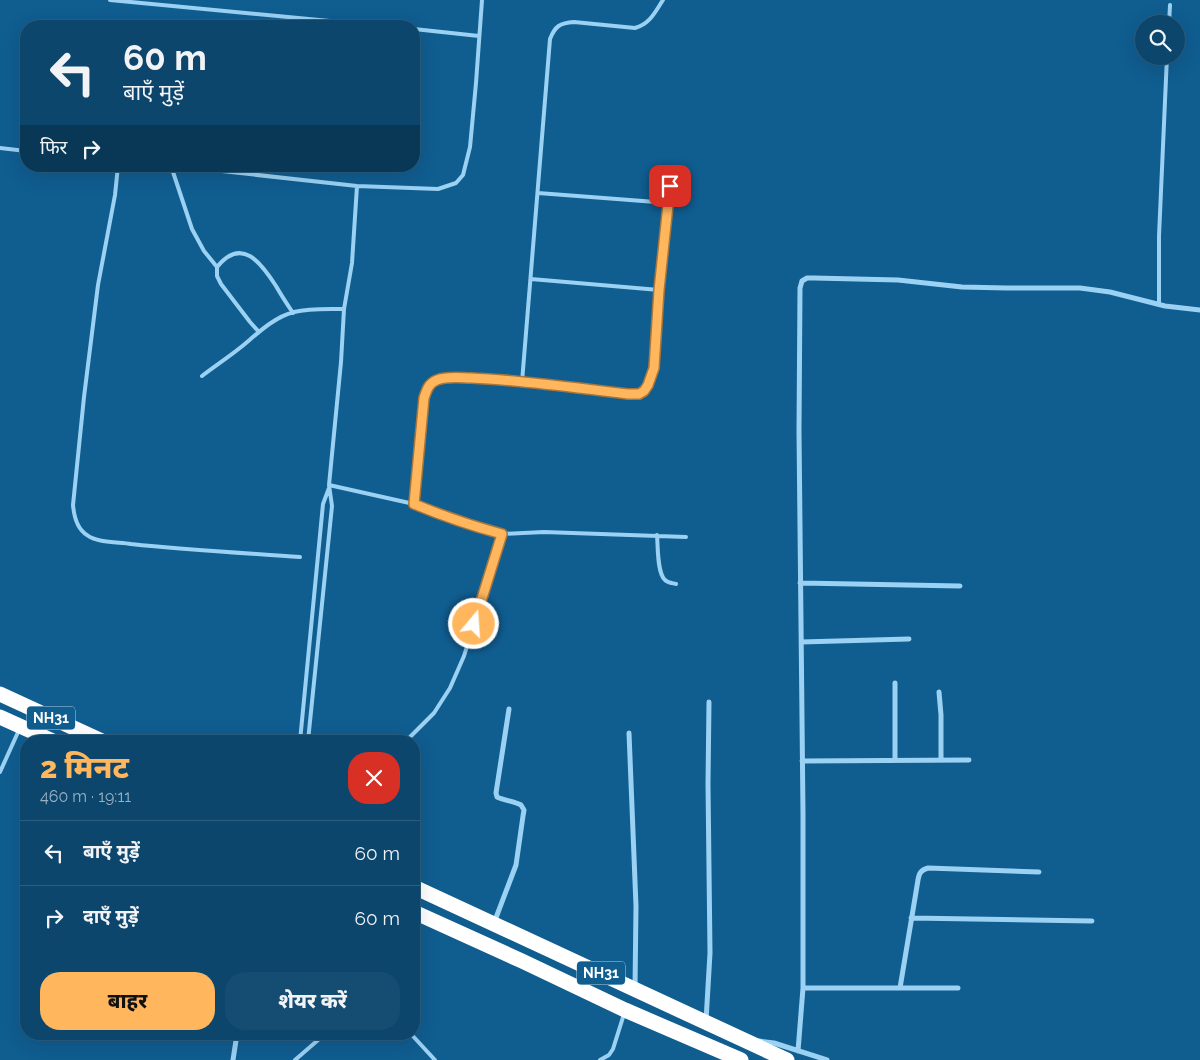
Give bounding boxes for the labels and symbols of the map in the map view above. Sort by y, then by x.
pin [649,165,691,207]
position arrow [447,597,499,649]
road number: NH31 [27,706,75,730]
road number: NH31 [577,961,625,984]

